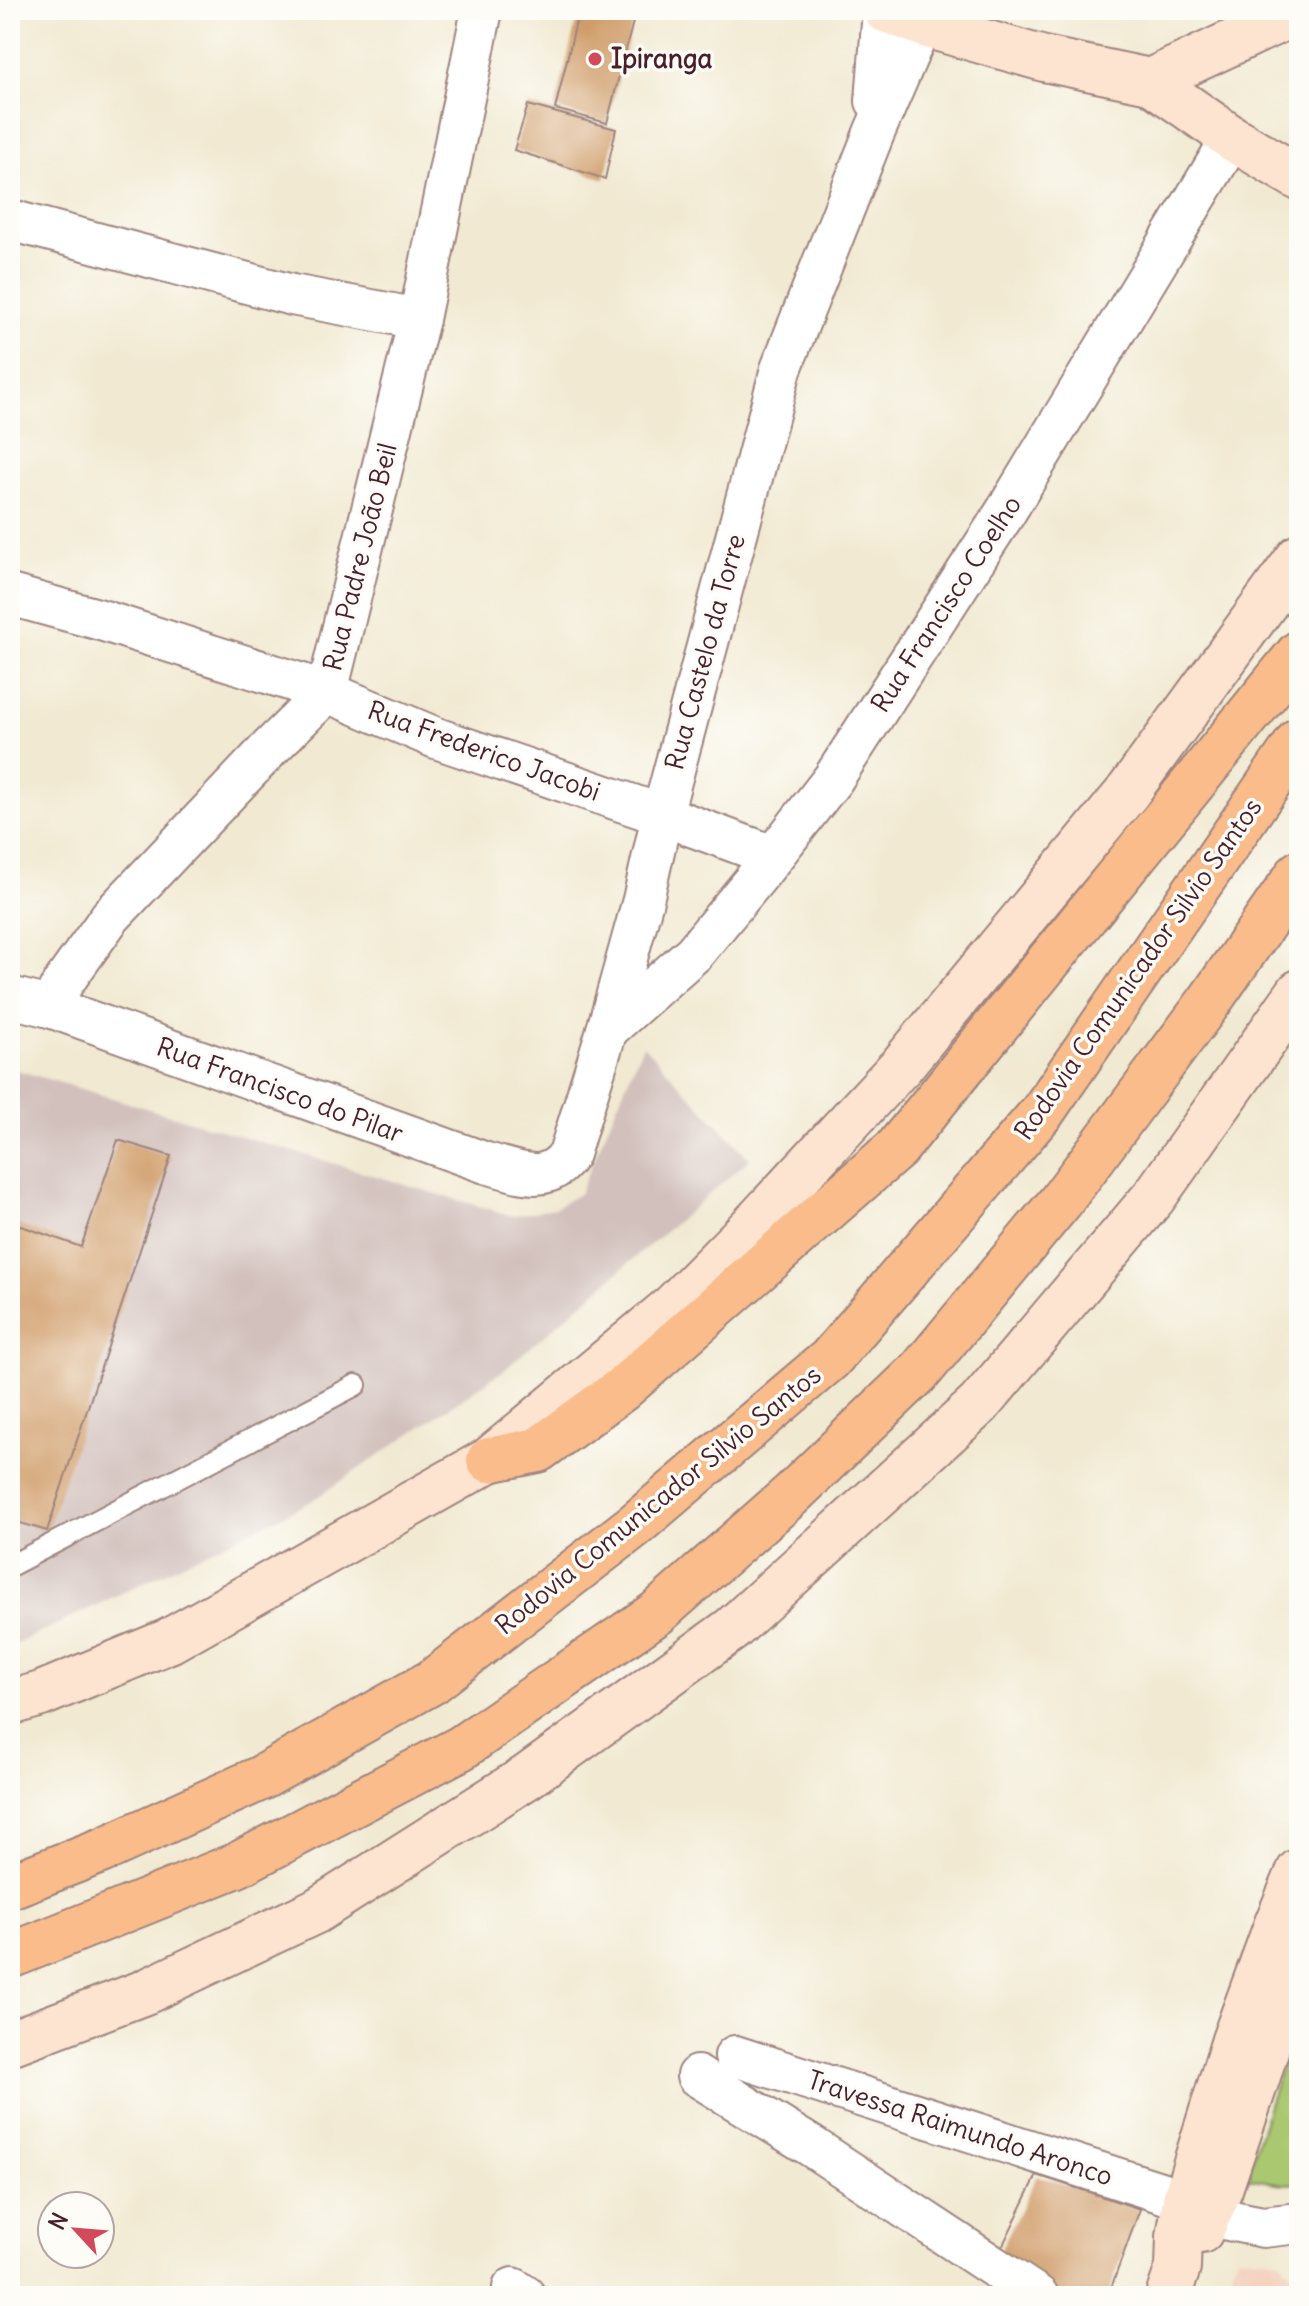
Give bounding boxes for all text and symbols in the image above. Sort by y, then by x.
place label: Ipiranga [611,42,713,75]
marker: Ipiranga [586,50,604,68]
street label: Rua Padre João Beil [315,440,404,674]
street label: Rua Francisco Coelho [863,489,1028,718]
street label: Rua Castelo da Torre [657,530,752,773]
street label: Rua Frederico Jacobi [363,693,605,808]
street label: Rodovia Comunicador Silvio Santos [1007,791,1269,1146]
street label: Rua Francisco do Pilar [152,1030,408,1150]
street label: Rodovia Comunicador Silvio Santos [488,1358,827,1641]
street label: Travessa Raimundo Aronco [803,2063,1117,2192]
north arrow [36,2190,116,2270]
text: N [42,2208,74,2234]

